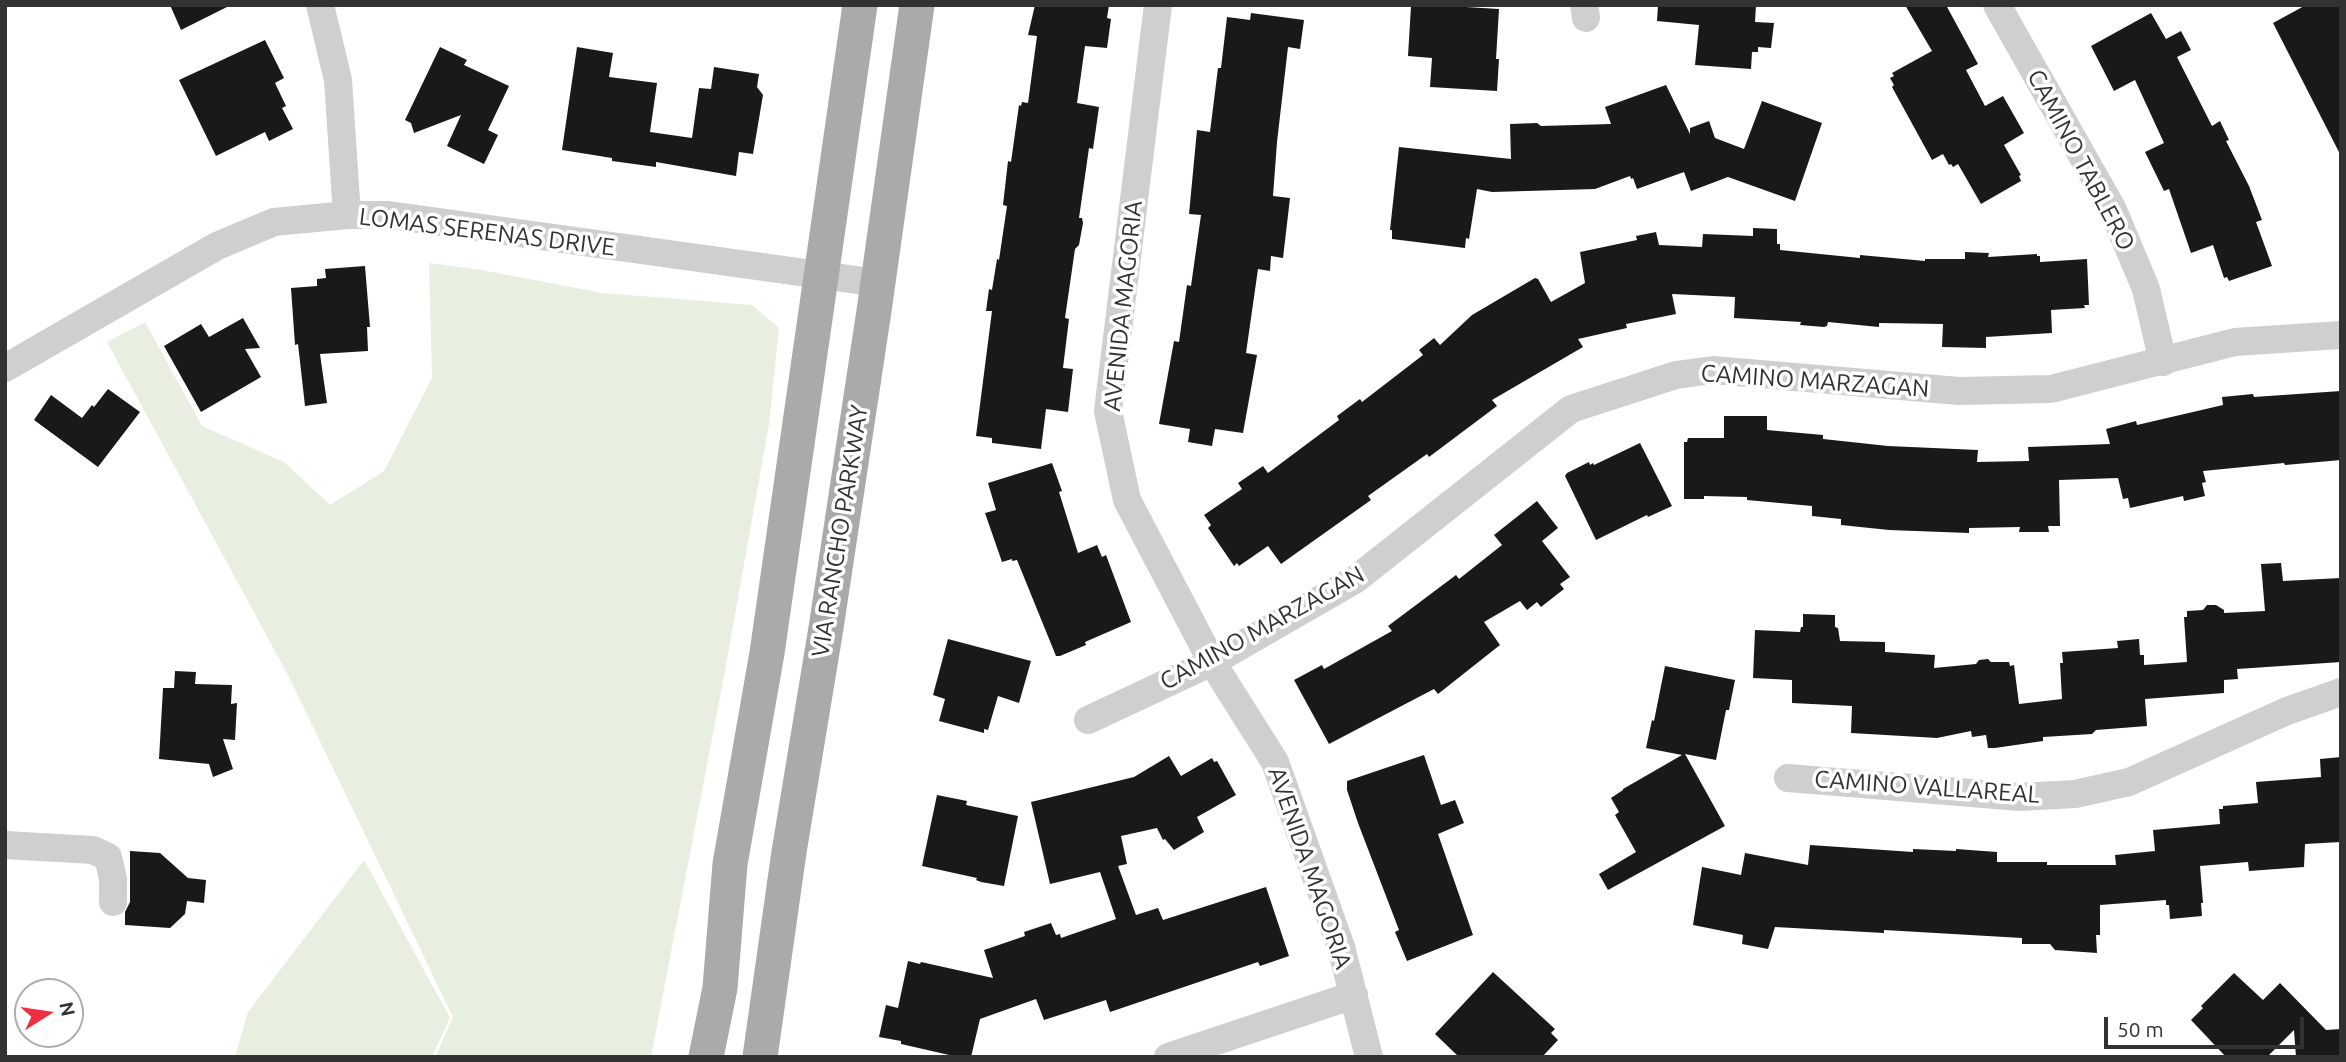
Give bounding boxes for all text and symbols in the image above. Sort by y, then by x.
street label: CAMINO TABLERO [2021,64,2141,256]
street label: AVENIDA MAGORIA [1098,199,1148,413]
street label: LOMAS SERENAS DRIVE [357,202,617,262]
street label: CAMINO MARZAGAN [1700,359,1930,403]
street label: VIA RANCHO PARKWAY [806,403,874,659]
street label: CAMINO MARZAGAN [1155,560,1369,696]
street label: AVENIDA MAGORIA [1262,763,1358,973]
street label: CAMINO VALLAREAL [1813,765,2041,809]
north arrow [14,978,84,1048]
text: N [55,1000,80,1018]
scale bar [2108,1002,2308,1046]
text: 50 m [2117,1017,2164,1041]

